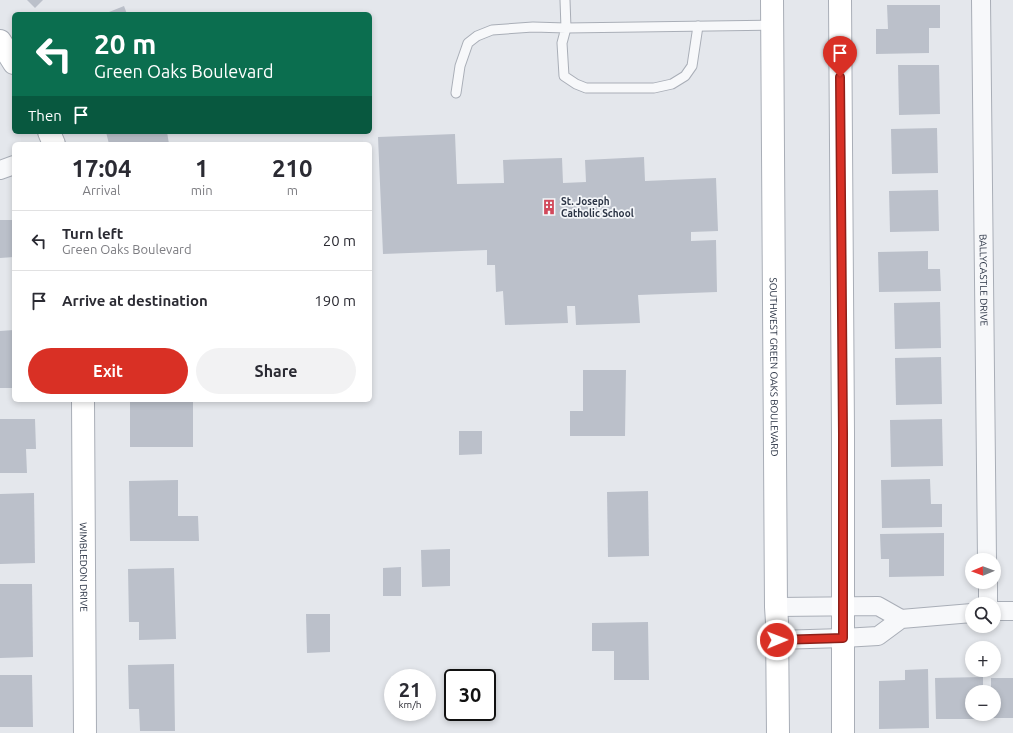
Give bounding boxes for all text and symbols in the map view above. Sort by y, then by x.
icon: left [28,28,80,80]
text: 20 m [94,28,156,59]
pin [823,36,857,77]
icon: arrive [829,42,851,64]
text: Green Oaks Boulevard [94,61,274,81]
icon: arrive [70,104,92,126]
text: Then [28,107,62,124]
text: 17:04 [71,155,131,182]
text: 1 [195,155,208,182]
text: 210 [272,155,313,182]
text: Arrival [82,183,120,197]
text: min [191,183,213,197]
text: m [287,183,298,197]
place label: St. Joseph Catholic School [561,196,634,219]
building icon: St. Joseph Catholic School [540,198,558,216]
text: Turn left [62,225,123,242]
icon: left [28,230,50,252]
text: 20 m [323,232,356,249]
street label: BALLYCASTLE DRIVE [978,234,989,327]
text: Green Oaks Boulevard [62,242,192,256]
street label: SOUTHWEST GREEN OAKS BOULEVARD [768,277,780,457]
icon: arrive [28,290,50,312]
text: Arrive at destination [62,292,208,309]
text: 190 m [314,292,356,309]
button: Exit [28,348,188,394]
button: Share [196,348,356,394]
street label: WIMBLEDON DRIVE [78,522,89,612]
north arrow [965,553,1001,589]
map controls [965,553,1001,721]
button: search [965,597,1001,633]
position arrow [756,619,798,661]
button: + [965,641,1001,677]
speed limit sign: 30 [444,669,496,721]
text: 21 [399,678,421,701]
button: − [965,685,1001,721]
text: km/h [398,699,422,710]

